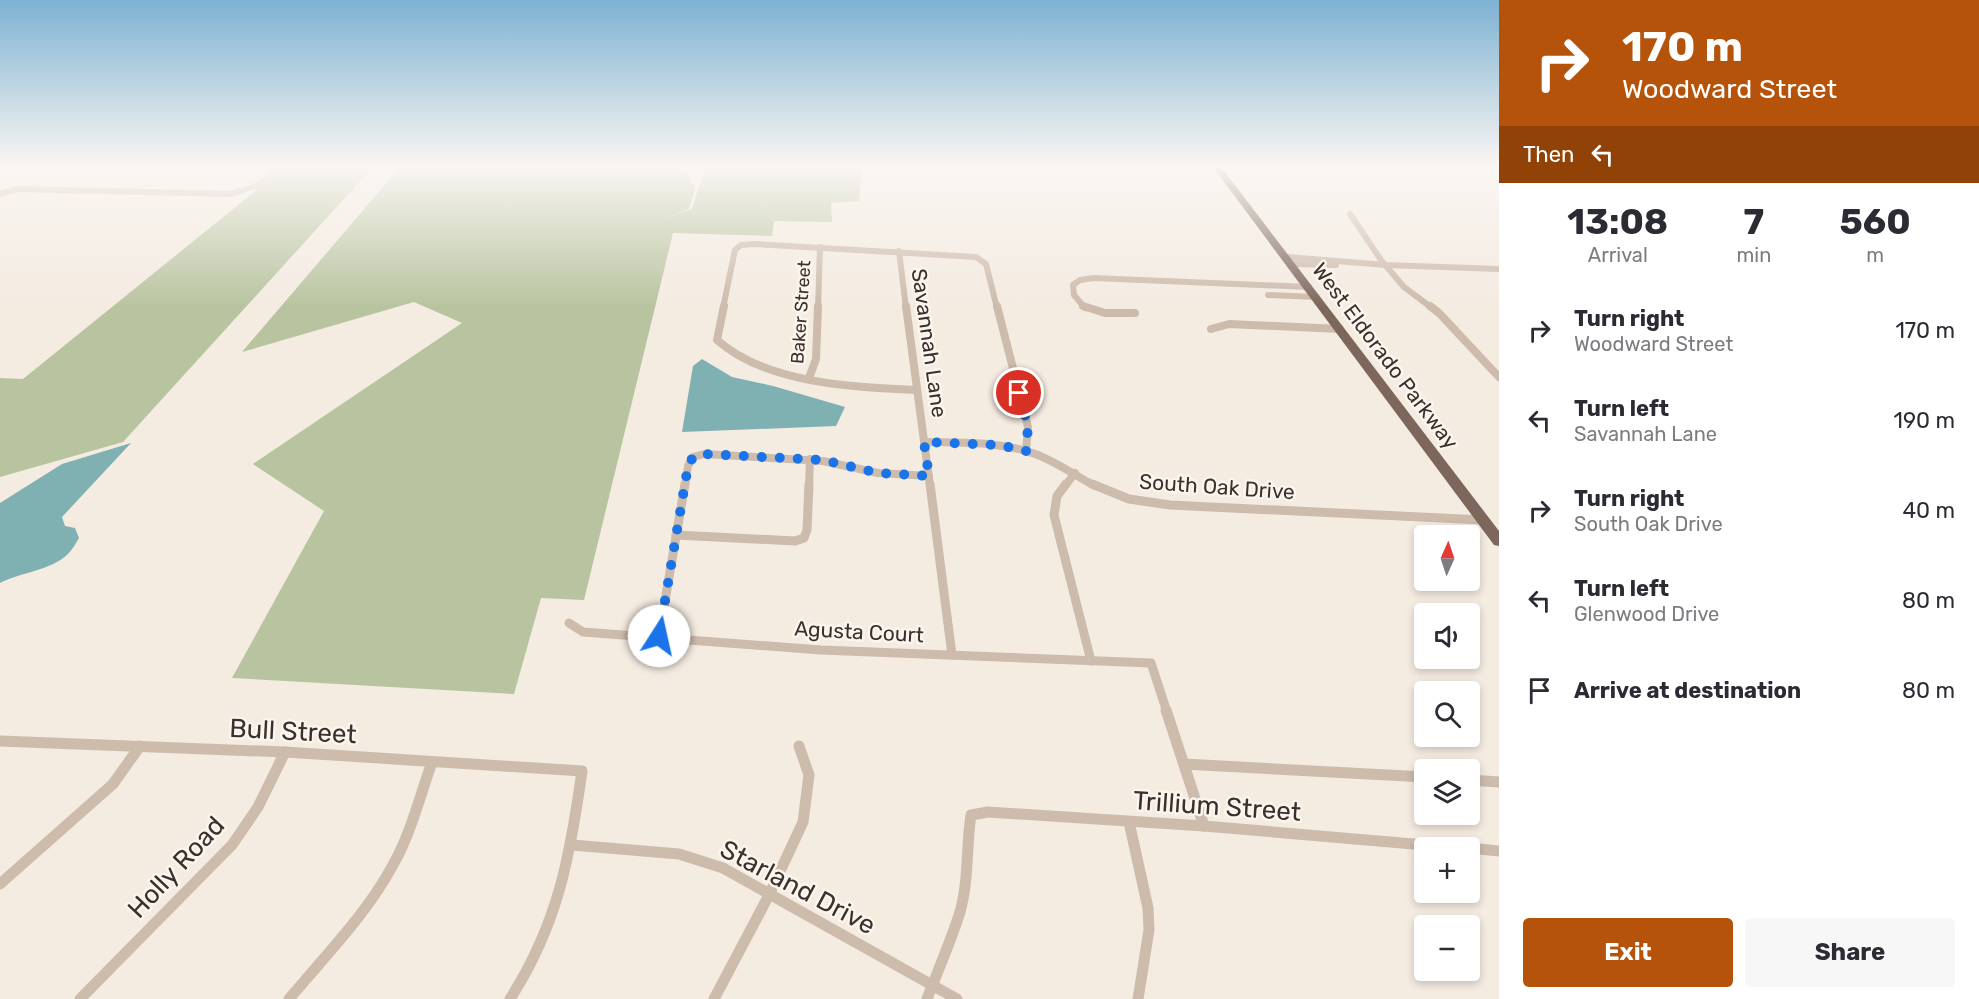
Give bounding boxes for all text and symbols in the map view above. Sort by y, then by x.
text: 170 m [1622,22,1743,72]
icon: right [1523,24,1601,102]
text: Woodward Street [1622,73,1837,105]
icon: left [1586,138,1619,171]
text: Then [1523,141,1574,168]
text: 13:08 [1567,200,1668,243]
text: 7 [1744,200,1764,243]
text: 560 [1840,200,1911,243]
text: Arrival [1588,243,1648,267]
text: min [1737,243,1771,267]
text: m [1866,243,1884,267]
street label: West Eldorado Parkway [1307,258,1464,454]
street label: Baker Street [786,259,816,365]
street label: Savannah Lane [907,267,952,419]
text: Turn right [1574,305,1684,332]
icon: right [1523,314,1556,347]
text: 170 m [1895,317,1955,344]
text: Woodward Street [1574,332,1733,356]
pin [993,367,1044,418]
icon: arrive [1002,376,1035,409]
text: Turn left [1574,395,1669,422]
icon: left [1523,404,1556,437]
text: 190 m [1894,407,1955,434]
text: Savannah Lane [1574,422,1717,446]
street label: South Oak Drive [1138,469,1296,504]
text: Turn right [1574,485,1684,512]
icon: right [1523,494,1556,527]
text: 40 m [1902,497,1955,524]
text: South Oak Drive [1574,512,1723,536]
north arrow [1414,525,1480,591]
map controls [1414,525,1480,981]
text: Turn left [1574,575,1669,602]
icon: left [1523,584,1556,617]
text: 80 m [1902,587,1955,614]
text: Glenwood Drive [1574,602,1719,626]
button: sound [1414,603,1480,669]
position arrow [627,604,691,668]
street label: Agusta Court [794,616,924,647]
icon: arrive [1523,674,1556,707]
text: Arrive at destination [1574,677,1801,704]
text: 80 m [1902,677,1955,704]
button: search [1414,681,1480,747]
street label: Bull Street [229,713,357,750]
button: layers [1414,759,1480,825]
street label: Trillium Street [1132,785,1302,828]
street label: Holly Road [121,810,231,925]
street label: Starland Drive [715,834,881,941]
button: + [1414,837,1480,903]
button: − [1414,915,1480,981]
button: Exit [1523,918,1733,987]
button: Share [1745,918,1955,987]

